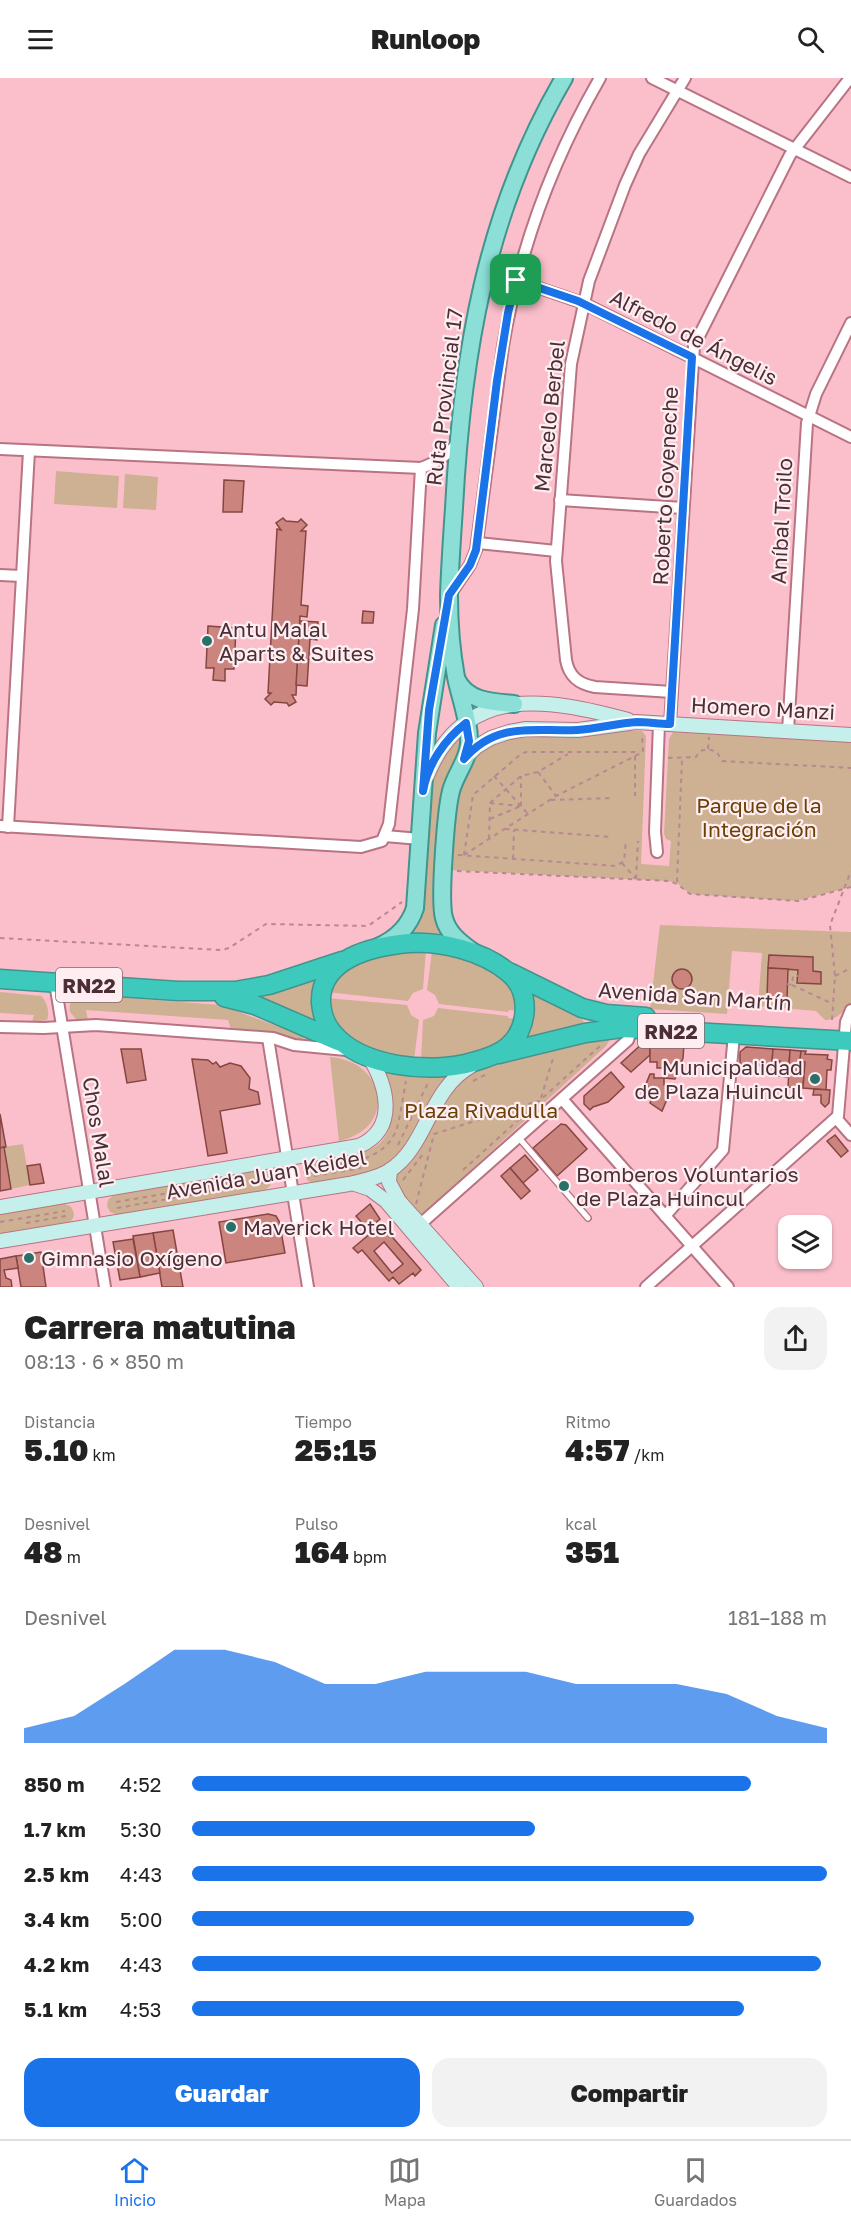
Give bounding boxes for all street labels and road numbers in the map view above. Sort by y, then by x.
street label: Alfredo de Ángelis [606,284,782,390]
street label: Ruta Provincial 17 [420,307,468,487]
street label: Marcelo Berbel [528,339,570,493]
street label: Roberto Goyeneche [647,386,683,586]
street label: Aníbal Troilo [765,457,797,585]
street label: Homero Manzi [690,691,836,725]
road number: RN22 [56,968,122,1002]
street label: Avenida San Martín [597,976,793,1016]
road number: RN22 [638,1014,704,1048]
street label: Chos Malal [77,1075,121,1189]
street label: Avenida Juan Keidel [164,1144,368,1204]

